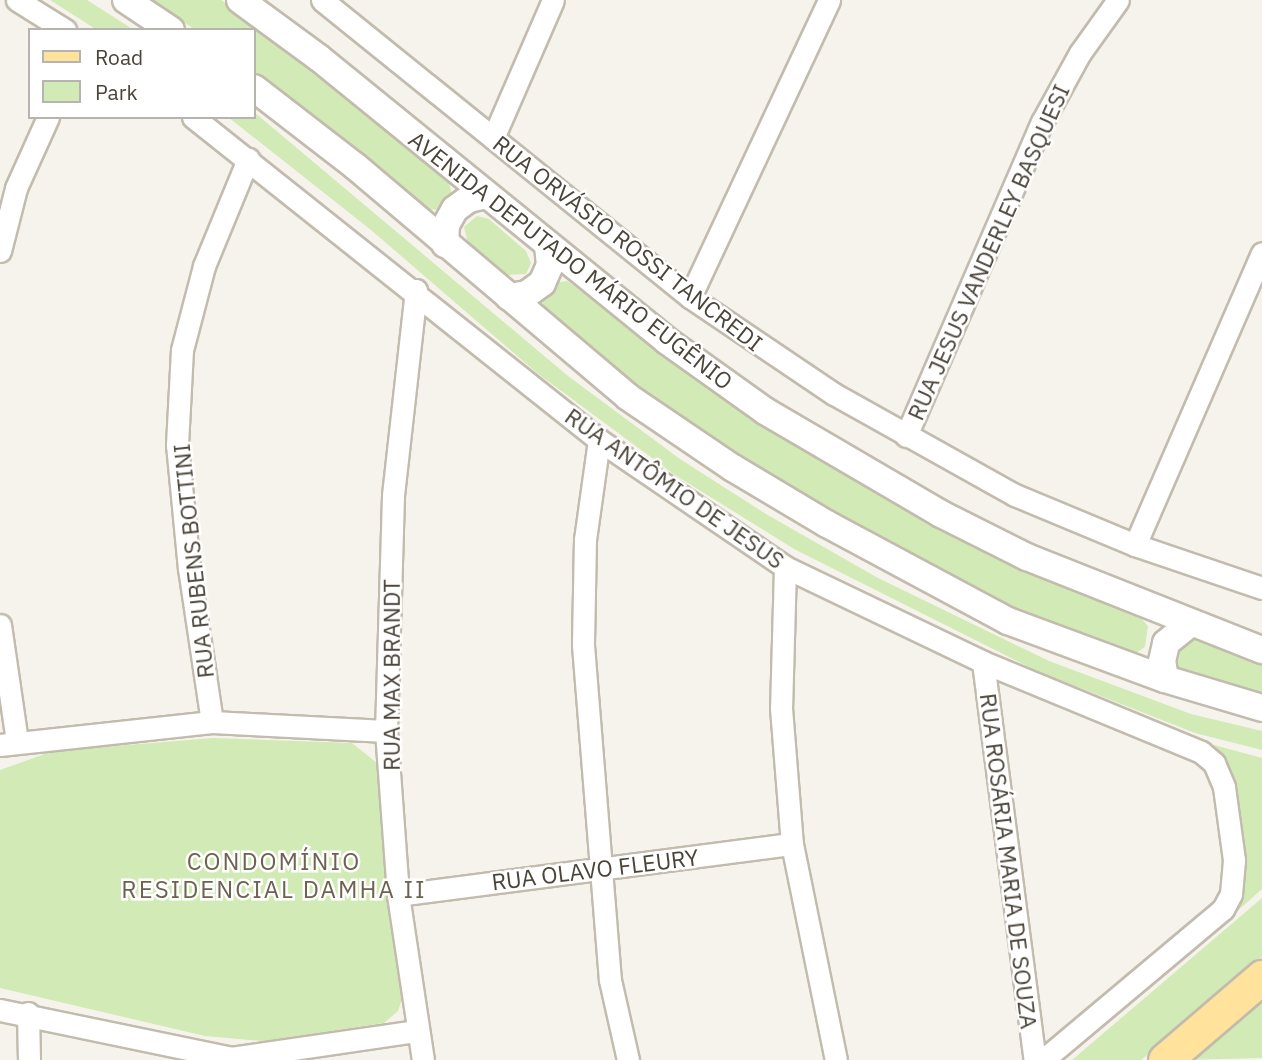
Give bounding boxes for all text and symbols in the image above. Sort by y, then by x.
legend [28,28,256,119]
text: Road [95,43,143,71]
text: Park [95,78,138,106]
street label: RUA JESUS VANDERLEY BASQUESI [901,80,1075,424]
street label: AVENIDA DEPUTADO MÁRIO EUGÊNIO [404,125,738,395]
street label: RUA ORVÁSIO ROSSI TANCREDI [488,129,768,357]
street label: RUA ANTÔMIO DE JESUS [560,402,790,574]
street label: RUA RUBENS BOTTINI [167,442,219,680]
street label: RUA MAX BRANDT [377,579,405,771]
street label: RUA ROSÁRIA MARIA DE SOUZA [975,692,1043,1030]
street label: RUA OLAVO FLEURY [490,843,700,895]
district label: CONDOMÍNIO RESIDENCIAL DAMHA II [124,848,424,904]

